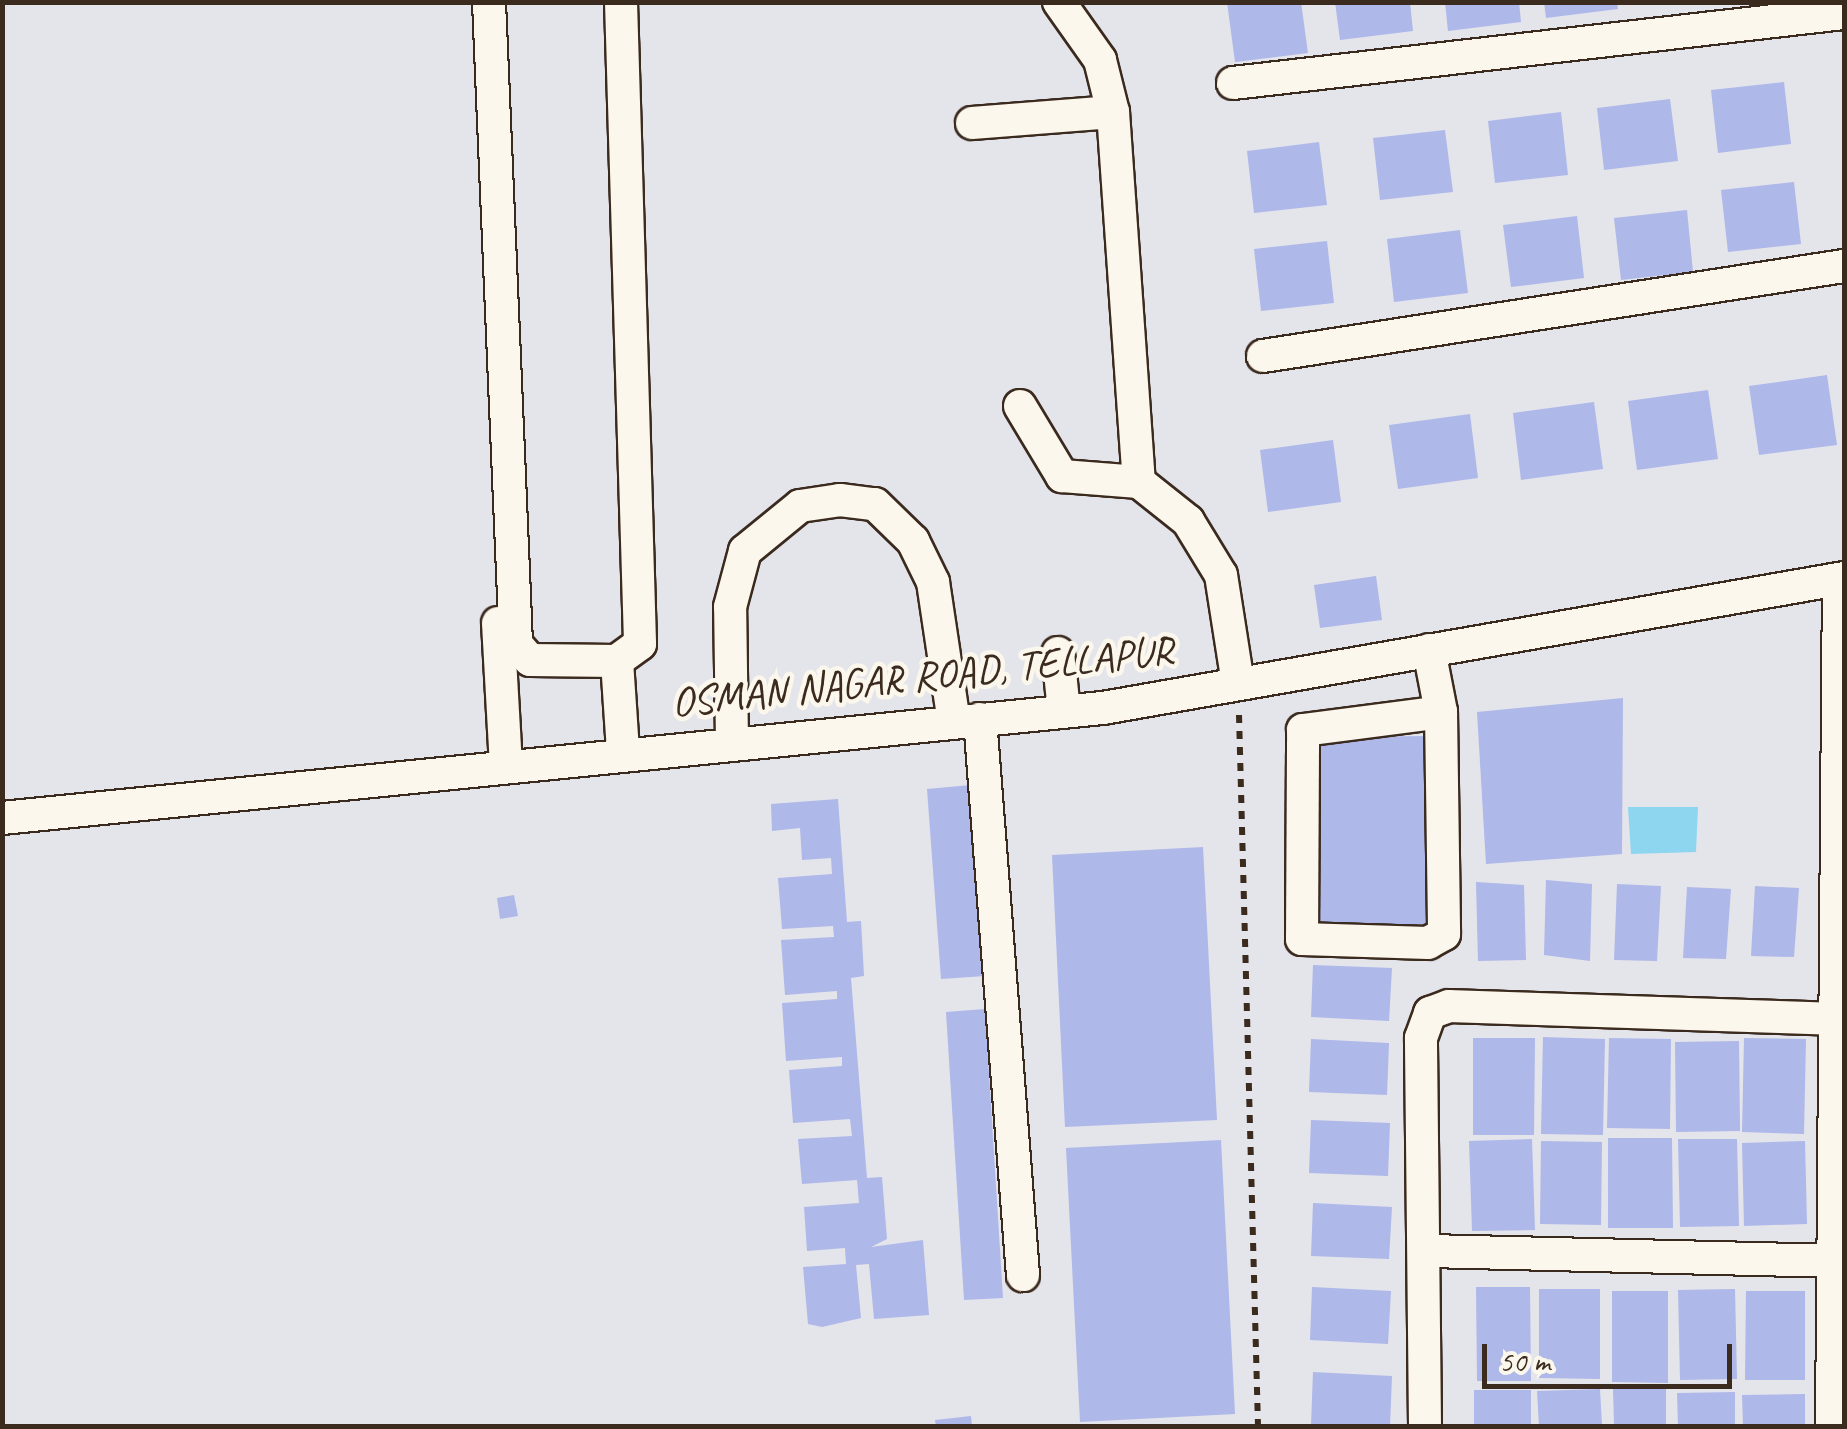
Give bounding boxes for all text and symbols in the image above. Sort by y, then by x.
street label: OSMAN NAGAR ROAD, TELLAPUR [667,625,1177,729]
scale bar [1487,1324,1737,1386]
text: 50 m [1499,1342,1550,1380]

